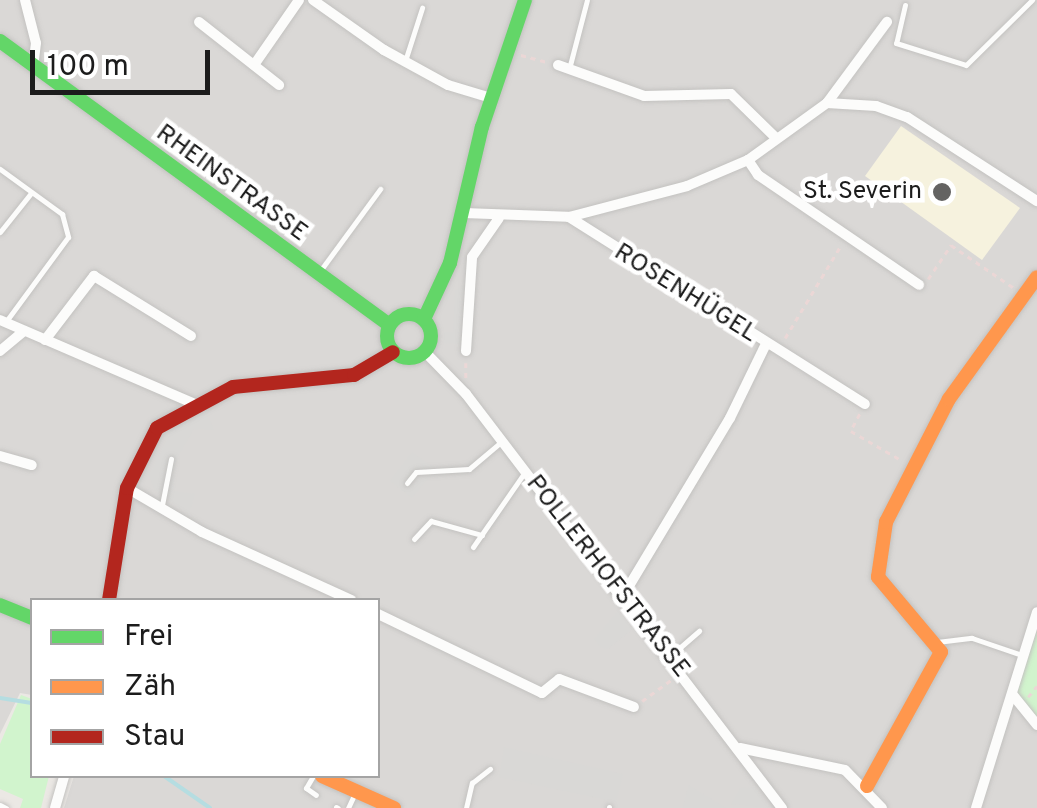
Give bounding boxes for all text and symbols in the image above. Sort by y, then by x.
scale bar [35,30,215,92]
text: 100 m [47,49,129,86]
street label: RHEINSTRASSE [149,119,313,249]
place label: St. Severin [803,177,922,207]
marker: St. Severin [931,181,953,203]
street label: ROSENHÜGEL [608,238,762,350]
street label: POLLERHOFSTRASSE [519,470,695,684]
legend [30,598,380,778]
text: Frei [124,619,173,656]
text: Zäh [124,669,176,706]
text: Stau [124,719,185,756]

